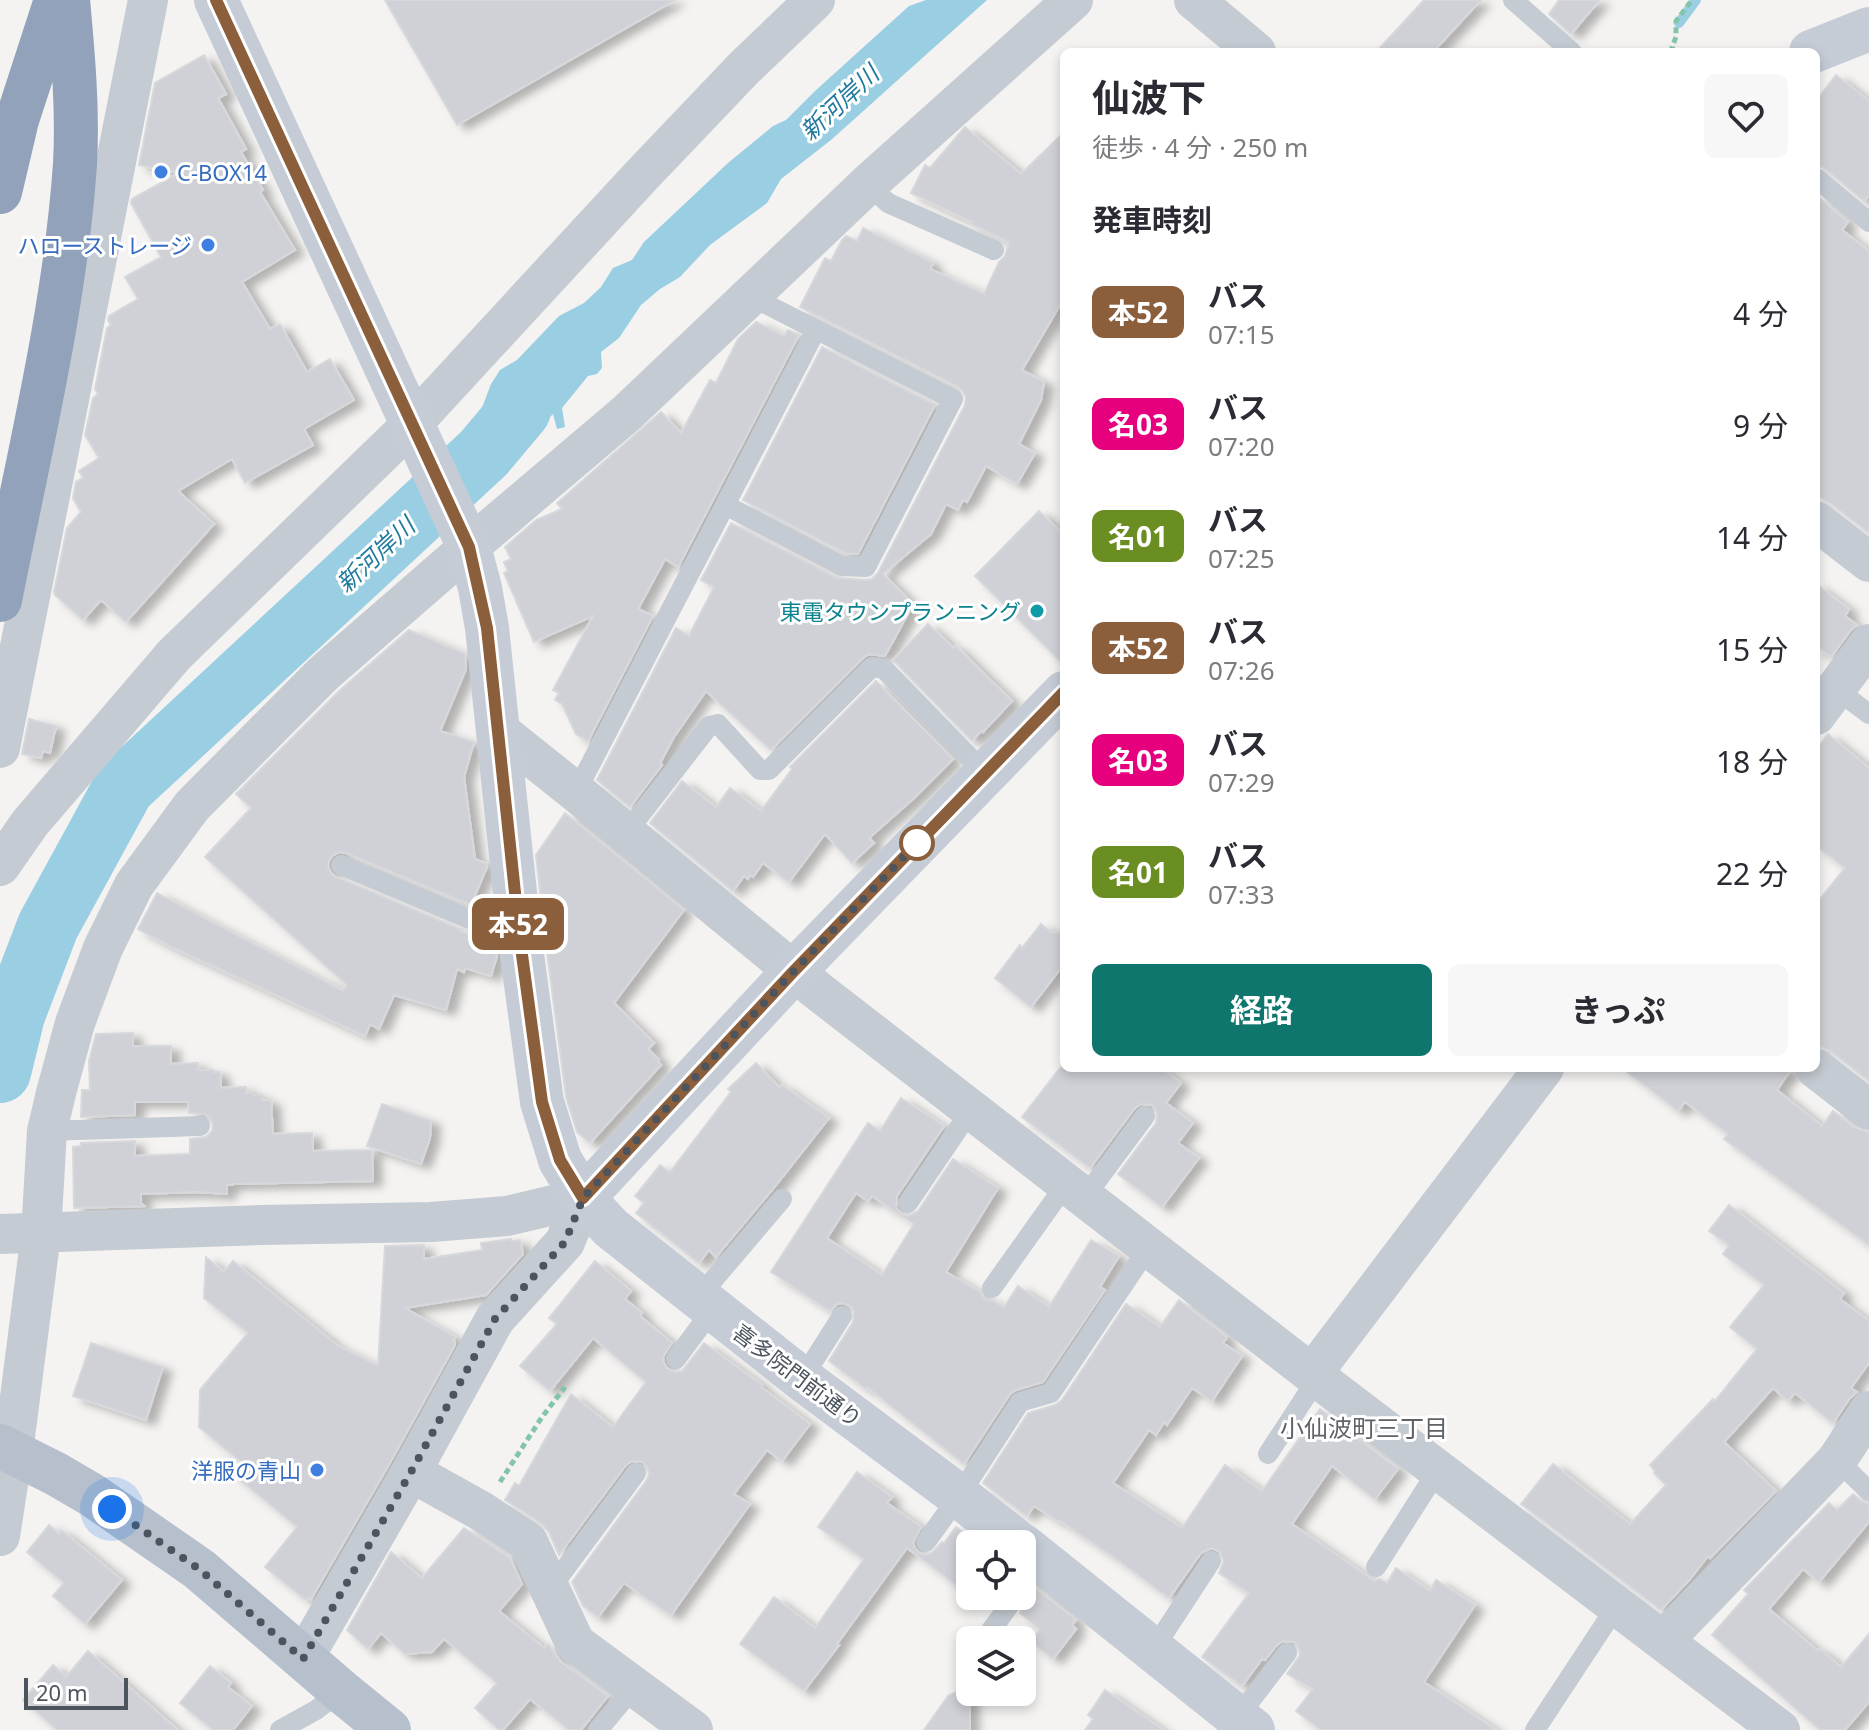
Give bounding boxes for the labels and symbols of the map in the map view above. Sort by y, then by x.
water label: 新河岸川 [793,55,888,147]
place label: C-BOX14 [177,157,268,187]
marker: C-BOX14 [152,163,170,181]
place label: ハローストレージ [18,230,192,260]
marker: ハローストレージ [199,236,217,254]
water label: 新河岸川 [329,507,424,599]
place label: 東電タウンプランニング [780,596,1021,626]
marker: 東電タウンプランニング [1028,602,1046,620]
unlabelled marker [900,826,934,860]
line badge: 本52 [472,898,564,950]
street label: 喜多院門前通り [727,1317,869,1433]
district label: 小仙波町三丁目 [1280,1411,1448,1444]
place label: 洋服の青山 [191,1455,301,1485]
marker: 洋服の青山 [308,1461,326,1479]
your location [92,1489,132,1529]
scale bar [24,1674,128,1710]

